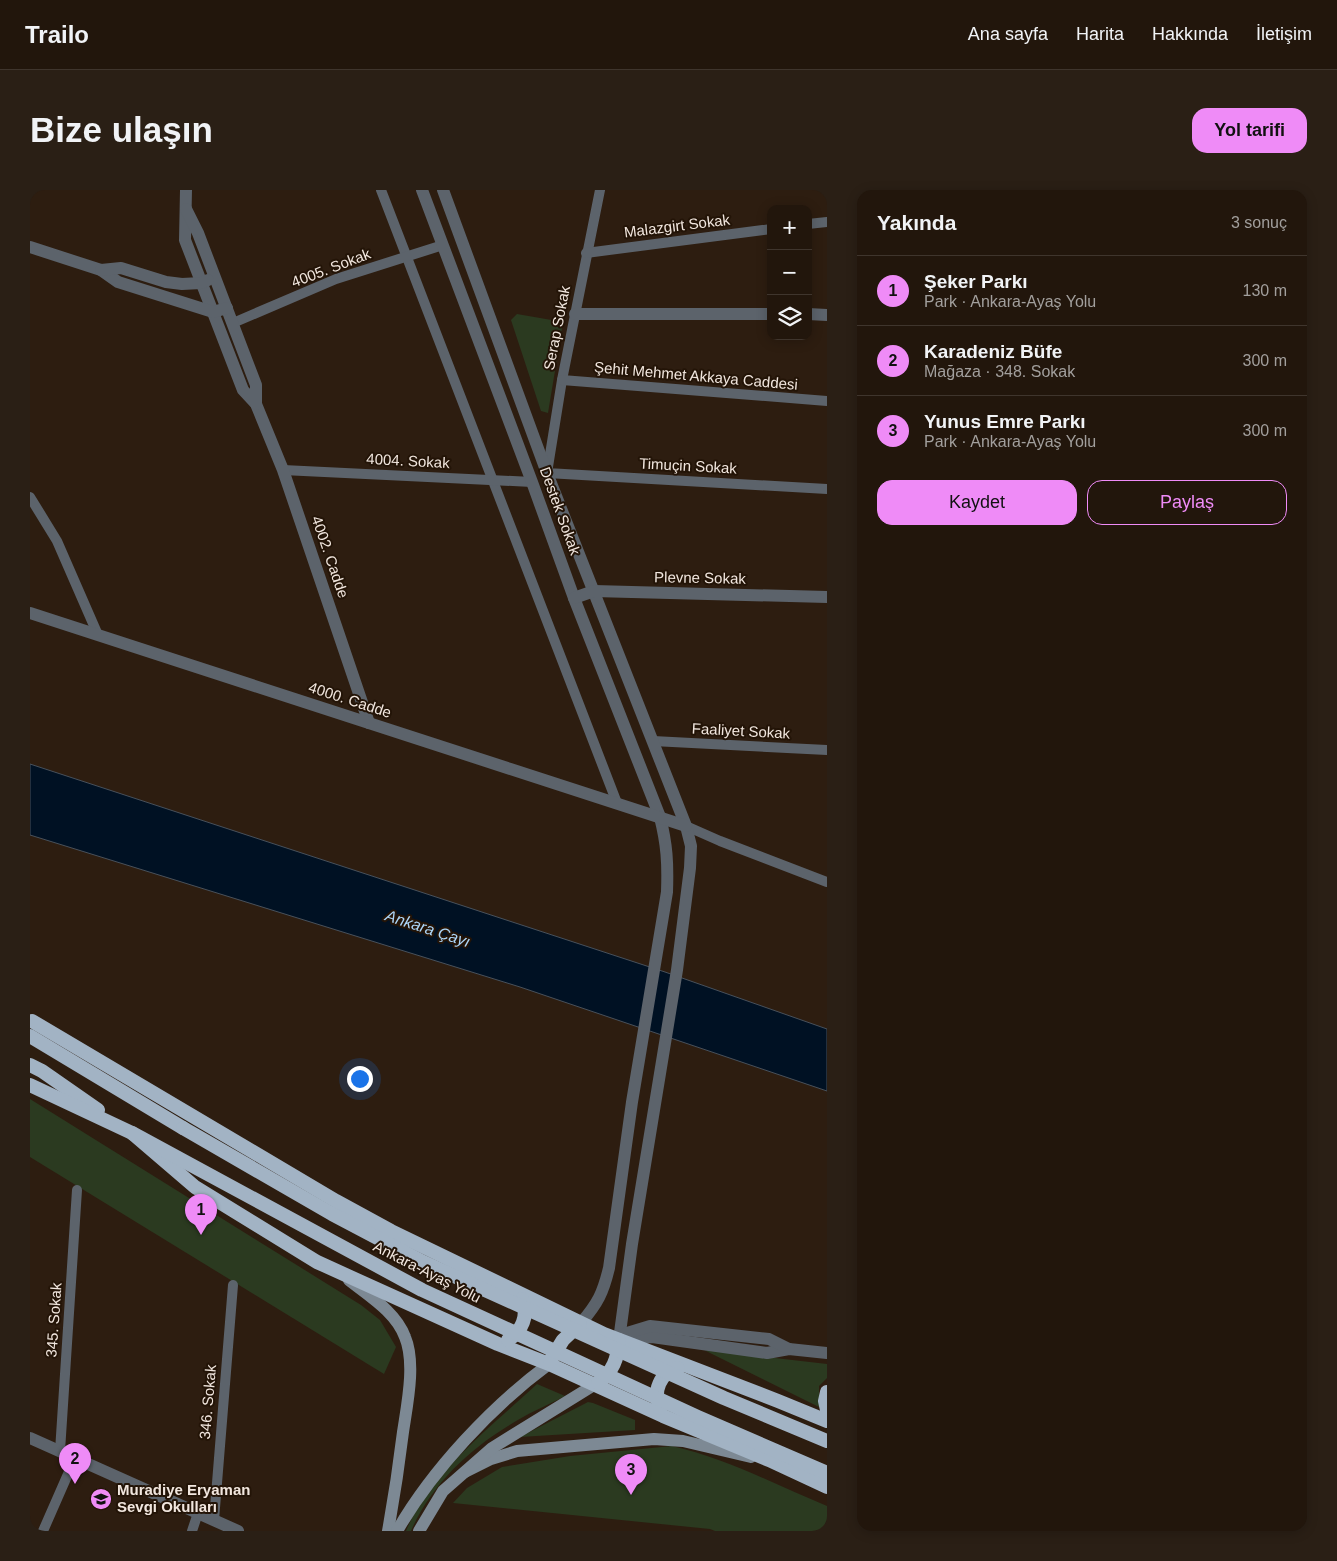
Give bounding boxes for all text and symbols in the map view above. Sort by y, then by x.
text: Trailo [25,21,89,48]
text: Ana sayfa [968,24,1048,44]
text: Harita [1076,24,1124,44]
text: Hakkında [1152,24,1228,44]
text: İletişim [1256,24,1312,44]
button: Yol tarifi [1192,108,1307,153]
text: Bize ulaşın [30,110,213,149]
map controls [767,205,812,340]
button: + [767,205,812,250]
street label: Malazgirt Sokak [623,211,731,240]
text: Yakında [877,211,956,234]
text: 3 sonuç [1231,214,1287,231]
street label: 4005. Sokak [289,244,373,290]
button: − [767,250,812,295]
text: Şeker Parkı [924,271,1028,292]
text: 1 [889,282,897,299]
text: 130 m [1243,282,1287,299]
street label: Serap Sokak [540,284,573,372]
text: Park · Ankara-Ayaş Yolu [924,293,1096,310]
button: layers [767,295,812,340]
text: Karadeniz Büfe [924,341,1062,362]
text: 2 [889,352,897,369]
text: 300 m [1243,352,1287,369]
street label: Şehit Mehmet Akkaya Caddesi [594,358,799,393]
text: Mağaza · 348. Sokak [924,363,1075,380]
text: Yunus Emre Parkı [924,411,1086,432]
text: 3 [889,422,897,439]
text: 300 m [1243,422,1287,439]
text: Park · Ankara-Ayaş Yolu [924,433,1096,450]
street label: 4004. Sokak [366,450,451,471]
street label: Timuçin Sokak [639,454,738,477]
street label: Destek Sokak [537,464,584,558]
button: Kaydet [877,480,1077,525]
button: Paylaş [1087,480,1287,525]
street label: 4002. Cadde [308,513,352,600]
street label: Plevne Sokak [654,568,747,587]
street label: 4000. Cadde [307,678,394,721]
street label: Faaliyet Sokak [691,719,791,742]
water label: Ankara Çayı [382,906,472,950]
your location [347,1066,373,1092]
pin: 1 [185,1194,217,1235]
street label: Ankara-Ayaş Yolu [371,1237,484,1306]
street label: 345. Sokak [42,1281,65,1358]
street label: 346. Sokak [196,1363,219,1440]
pin: 2 [59,1443,91,1484]
pin: 3 [615,1454,647,1495]
place label: Muradiye Eryaman Sevgi Okulları [117,1481,250,1515]
school or university icon: Muradiye Eryaman Sevgi Okulları [89,1487,113,1511]

